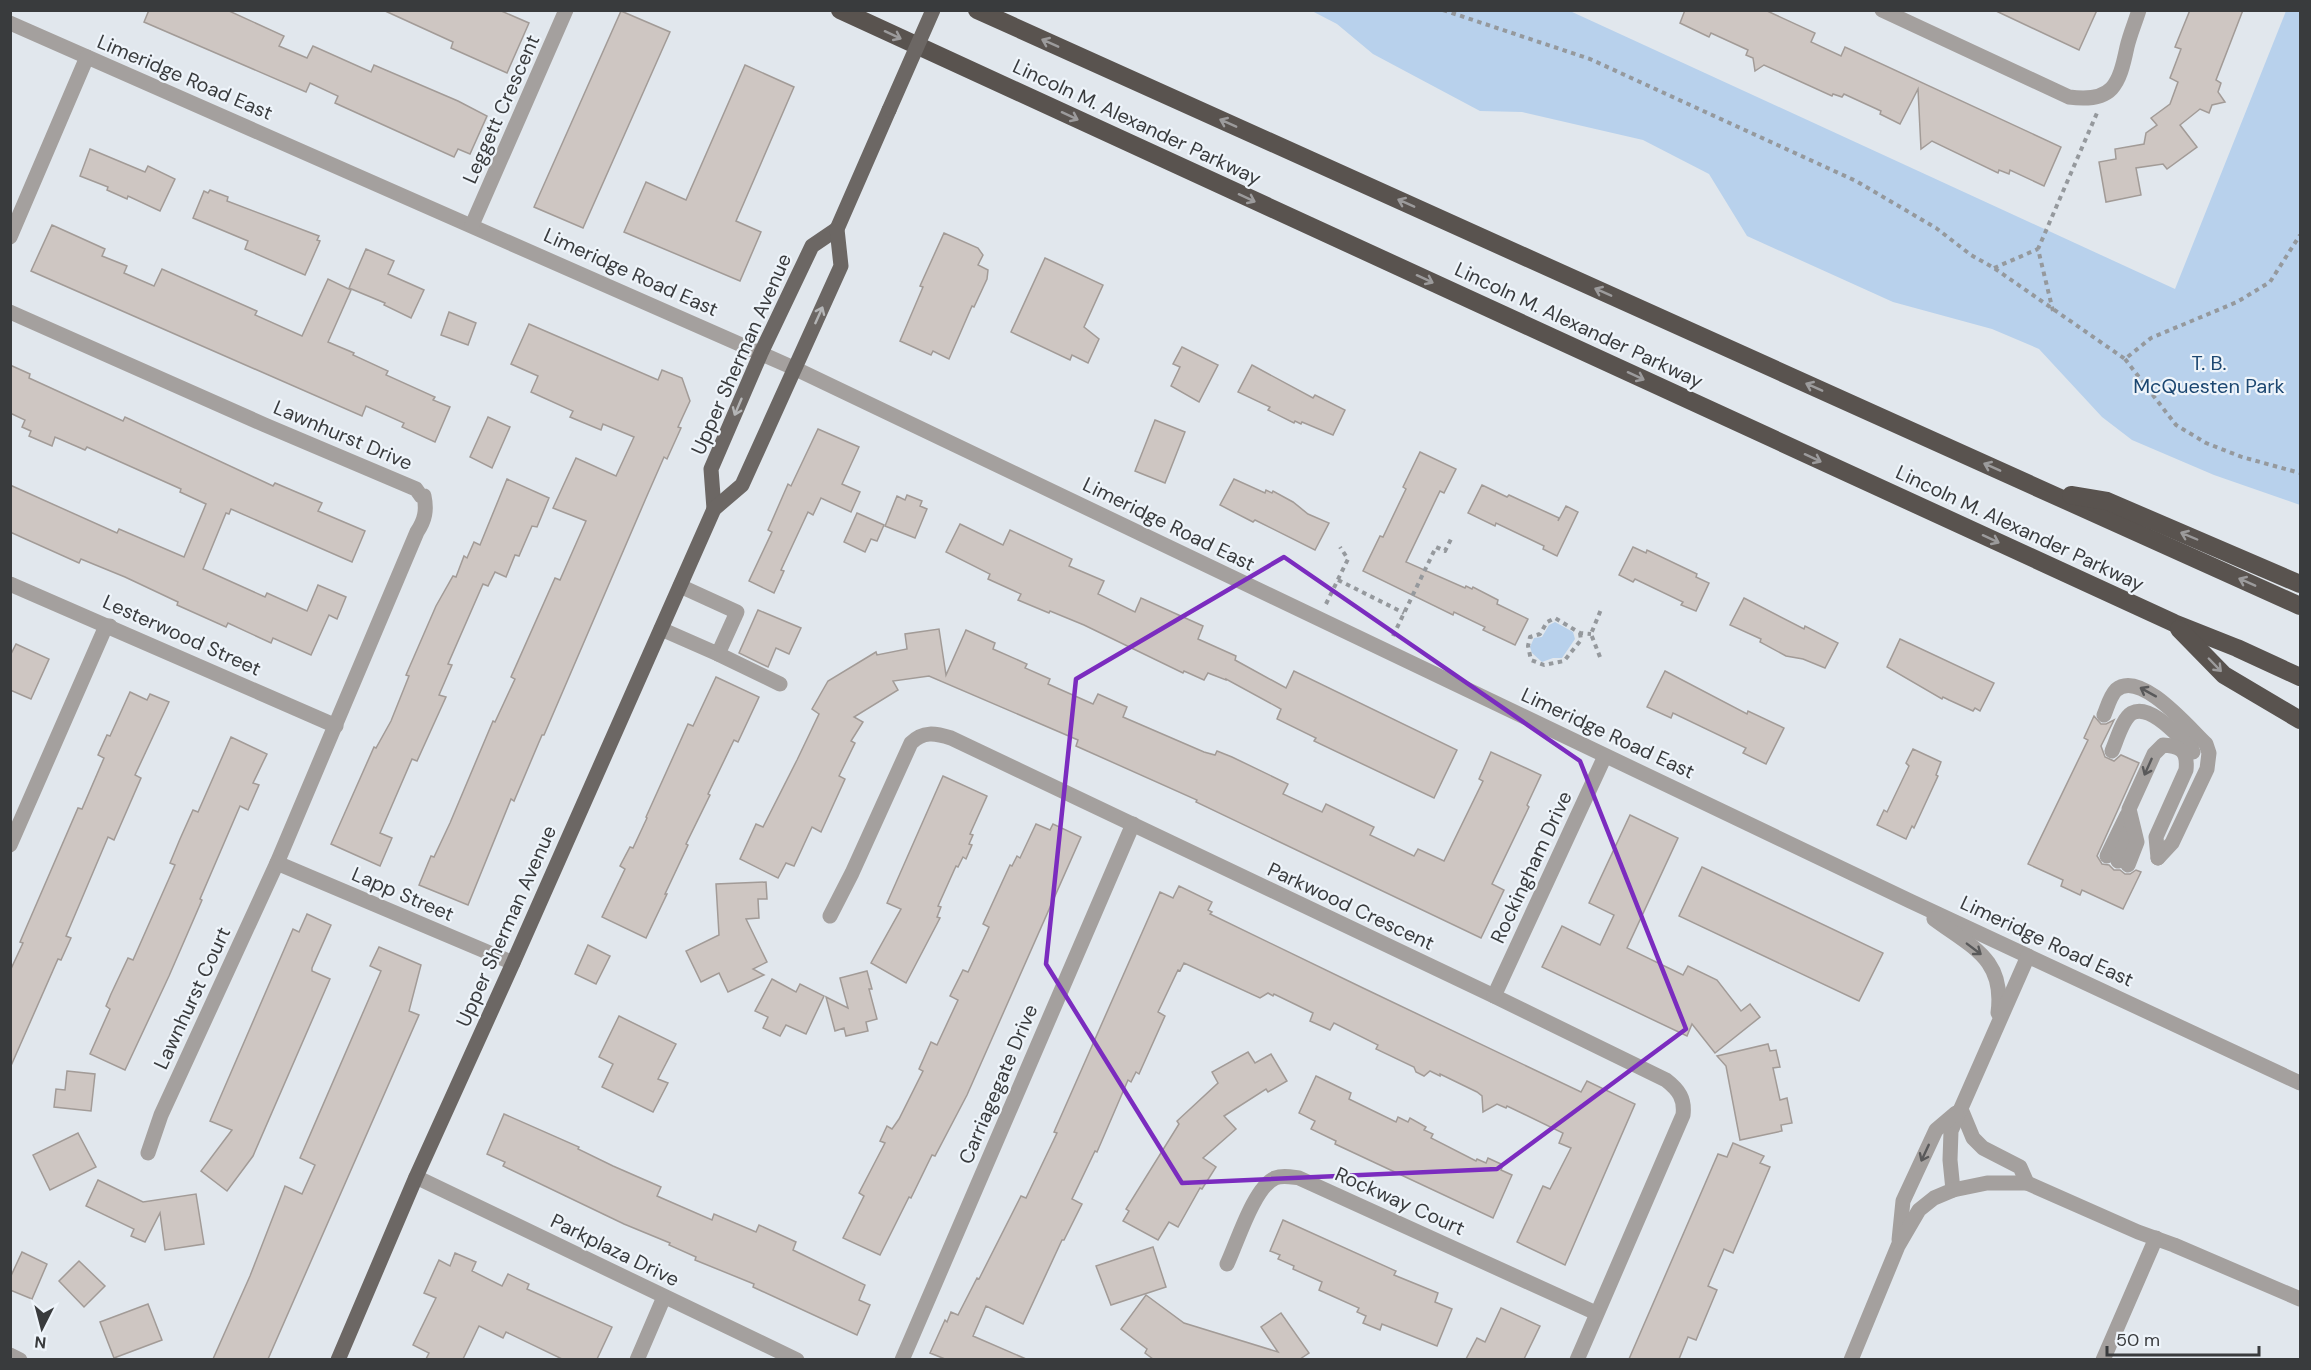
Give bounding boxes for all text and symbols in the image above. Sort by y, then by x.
street label: Limeridge Road East [93,28,277,126]
street label: Leggett Crescent [457,30,546,187]
one-way arrow [884,30,902,41]
one-way arrow [1041,37,1059,48]
street label: Lincoln M. Alexander Parkway [1009,53,1265,191]
one-way arrow [1061,111,1079,123]
one-way arrow [1219,117,1237,129]
one-way arrow [1238,192,1256,204]
one-way arrow [1397,197,1415,209]
street label: Limeridge Road East [540,222,722,322]
street label: Upper Sherman Avenue [685,249,797,459]
street label: Lincoln M. Alexander Parkway [1451,256,1707,394]
one-way arrow [1415,274,1433,285]
one-way arrow [1594,286,1612,297]
one-way arrow [814,307,825,325]
park label: T. B. McQuesten Park [2133,350,2285,399]
one-way arrow [1627,371,1645,383]
one-way arrow [1805,381,1824,392]
street label: Lawnhurst Drive [270,394,416,476]
one-way arrow [732,398,743,416]
one-way arrow [1804,452,1822,464]
street label: Lincoln M. Alexander Parkway [1892,459,2148,597]
one-way arrow [1983,460,2001,471]
street label: Limeridge Road East [1079,471,1259,577]
one-way arrow [2180,530,2198,541]
one-way arrow [1981,534,1999,545]
one-way arrow [2239,575,2257,587]
street label: Lesterwood Street [99,588,265,682]
one-way arrow [2207,658,2222,673]
street label: Limeridge Road East [1517,681,1699,785]
one-way arrow [2140,686,2157,698]
one-way arrow [2141,758,2153,776]
street label: Rockingham Drive [1484,787,1578,947]
street label: Upper Sherman Avenue [450,821,562,1031]
street label: Parkwood Crescent [1264,856,1439,956]
street label: Lapp Street [348,861,458,927]
street label: Limeridge Road East [1956,889,2138,993]
street label: Lawnhurst Court [148,923,236,1073]
one-way arrow [1966,942,1982,955]
street label: Carriagegate Drive [953,1000,1043,1168]
one-way arrow [1919,1144,1931,1162]
street label: Rockway Court [1331,1161,1469,1241]
street label: Parkplaza Drive [546,1208,684,1292]
north arrow [12,1298,72,1358]
scale bar [2107,1319,2258,1357]
text: 50 m [2116,1328,2160,1352]
text: N [34,1331,47,1353]

